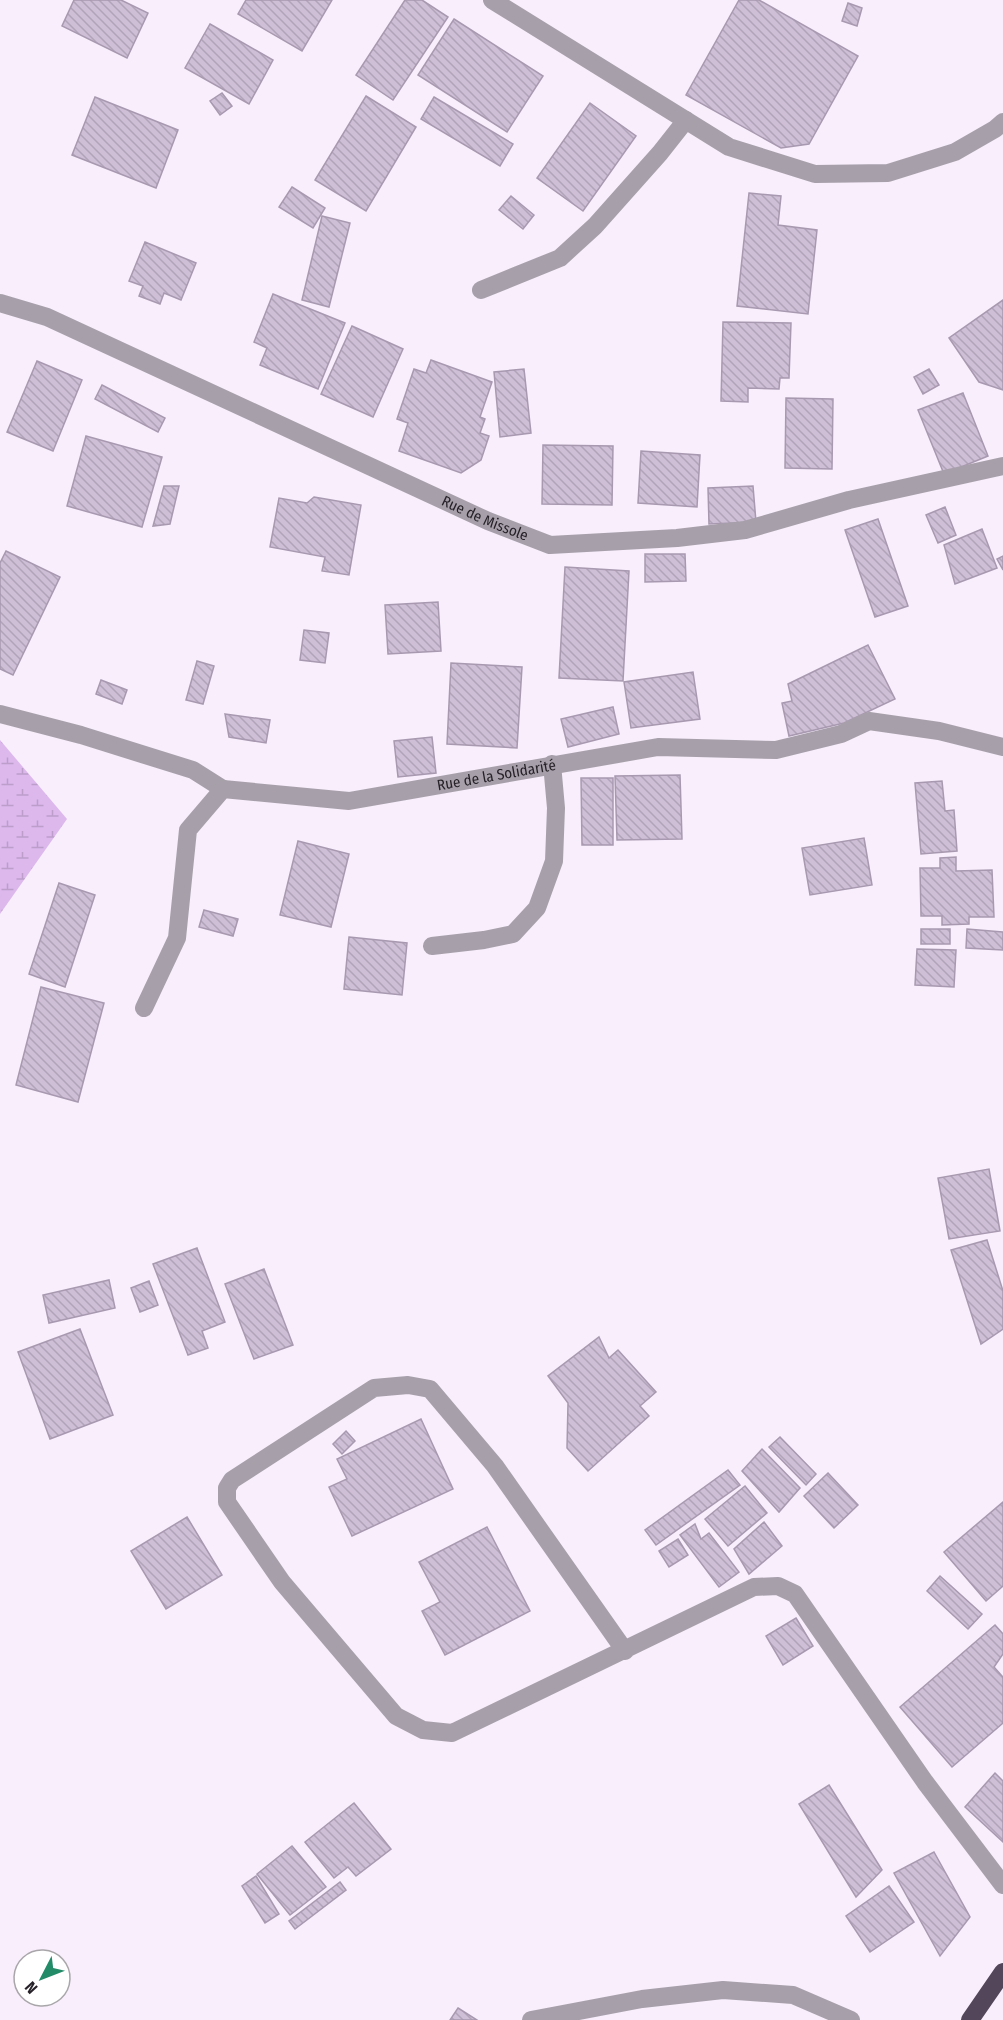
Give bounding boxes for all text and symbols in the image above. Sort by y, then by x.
street label: Rue de Missole [439,492,531,545]
street label: Rue de la Solidarité [435,756,557,794]
north arrow [12,1948,72,2008]
text: N [21,1978,41,1998]

